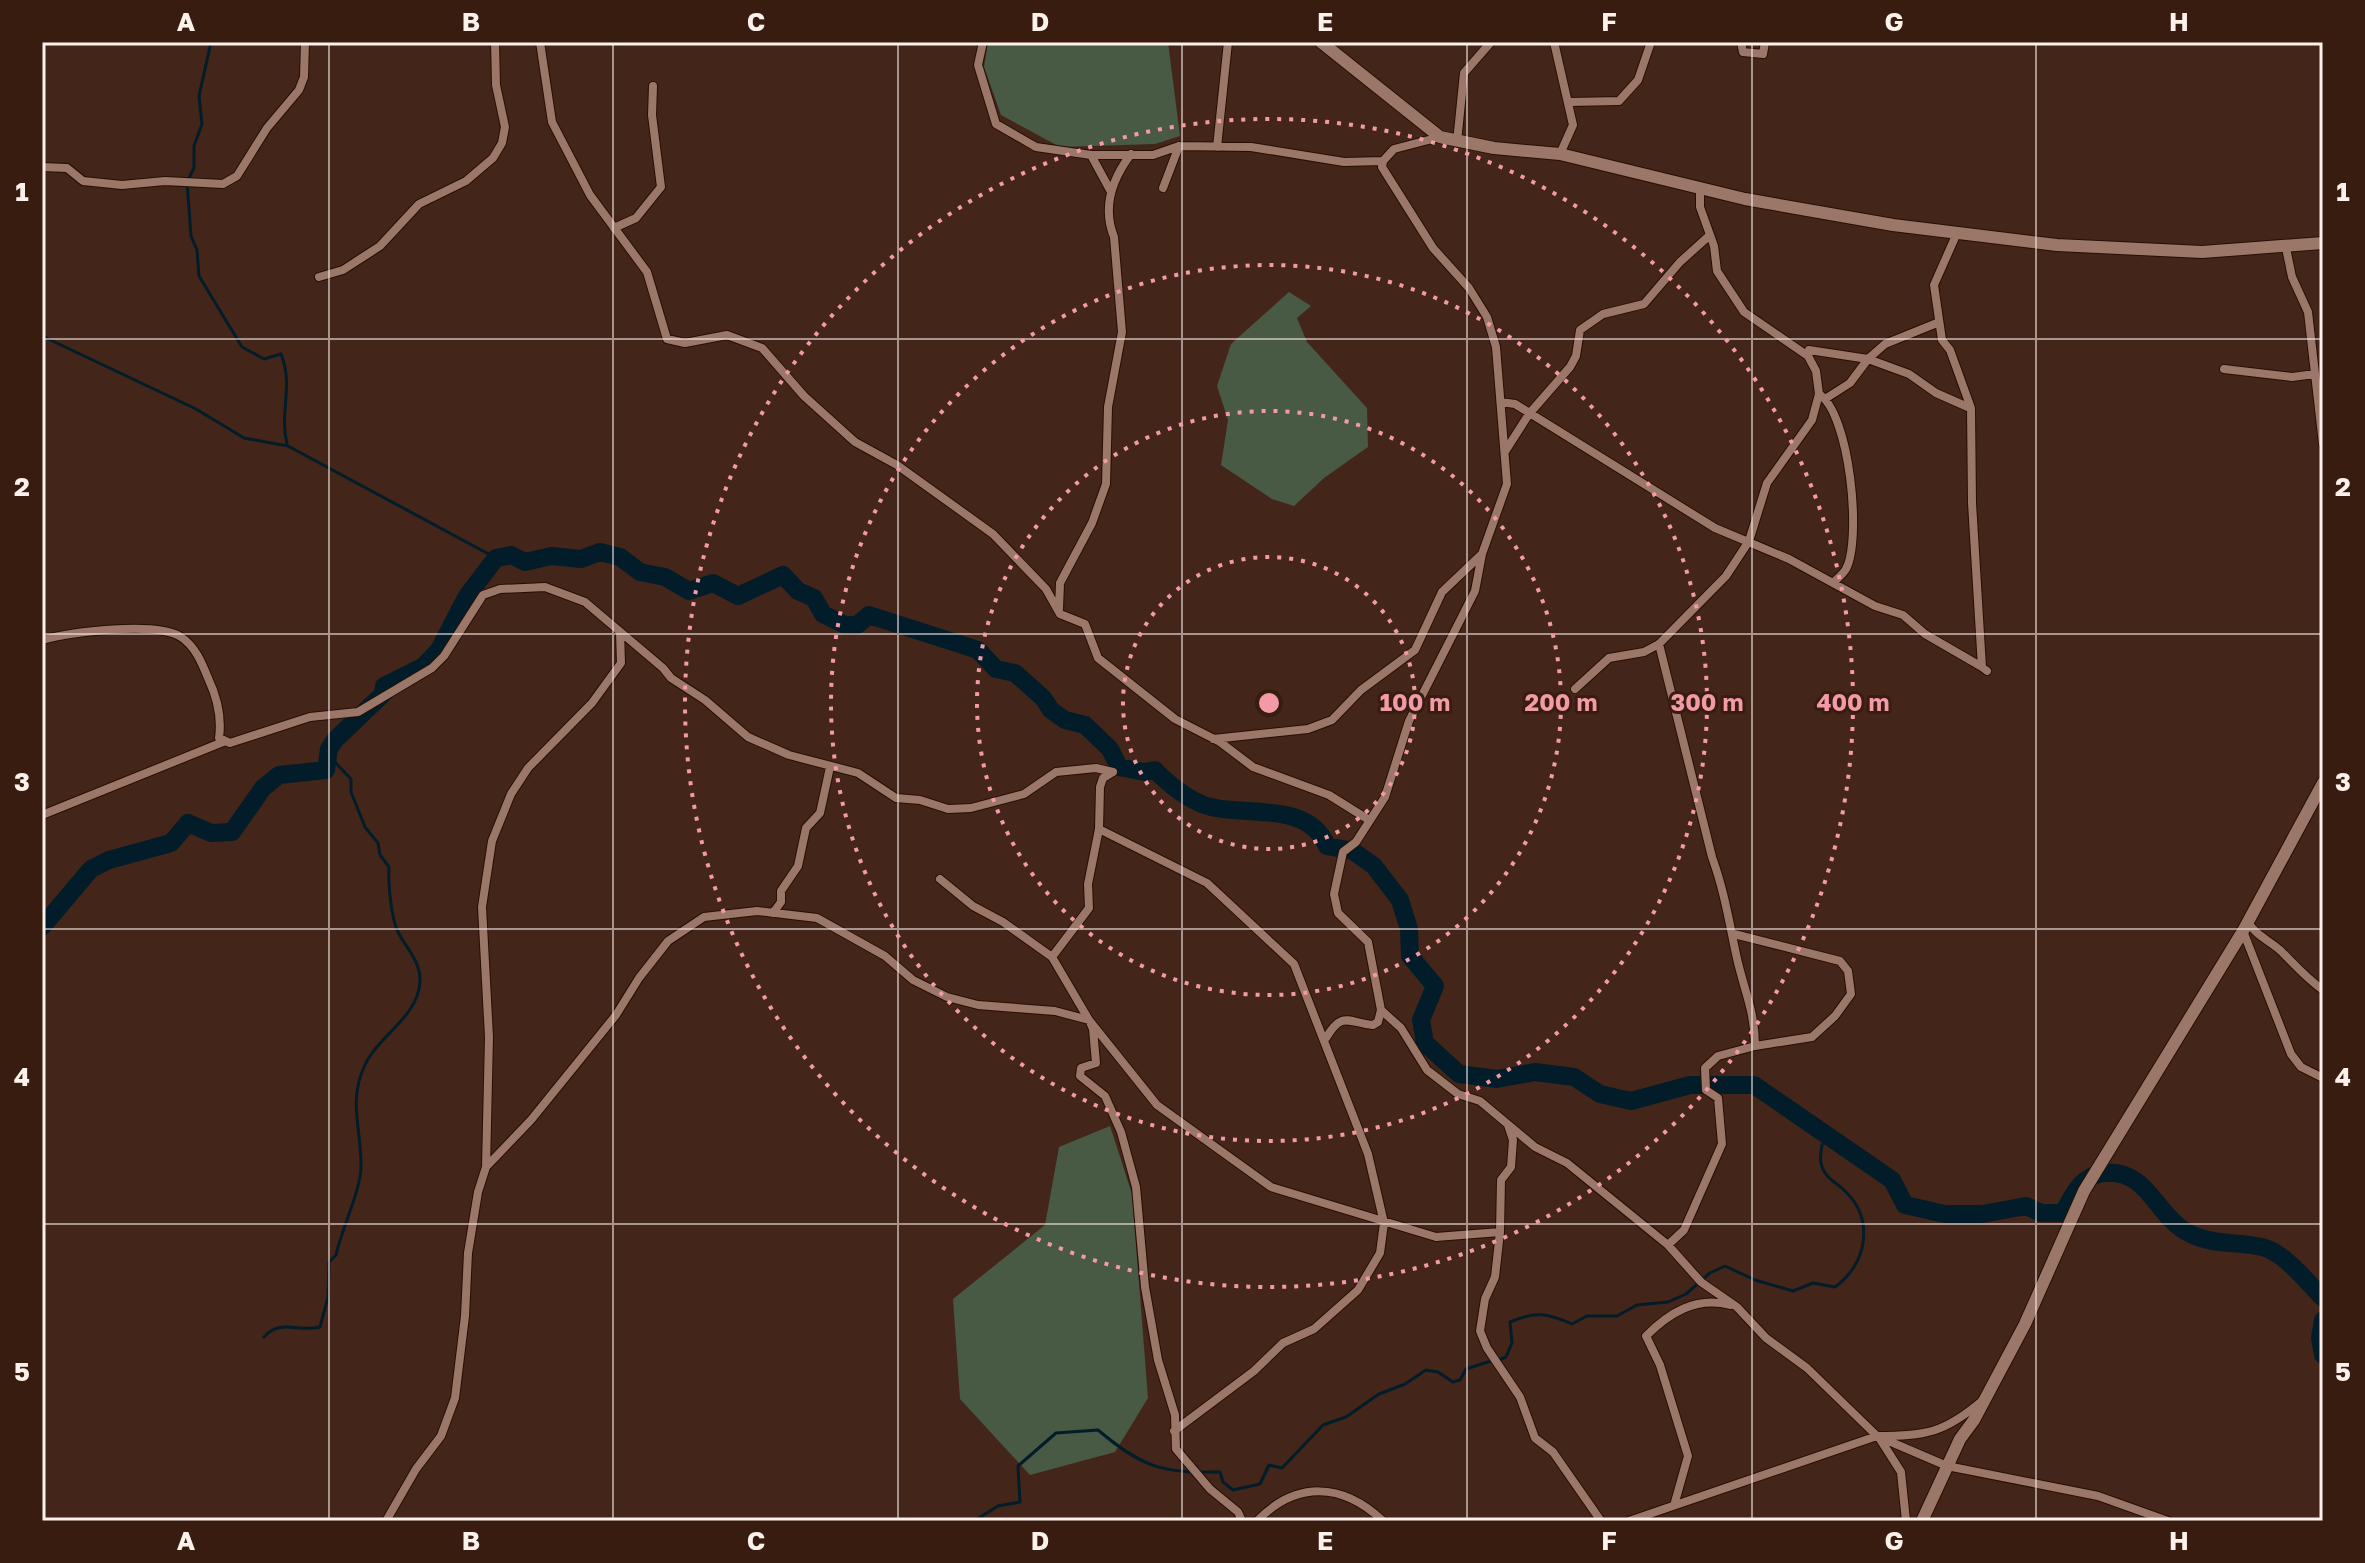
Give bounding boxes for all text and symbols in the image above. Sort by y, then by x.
text: A [177,6,196,37]
text: B [462,6,480,37]
text: C [747,6,765,37]
text: D [1031,6,1049,37]
text: E [1317,6,1333,37]
text: F [1601,6,1617,37]
text: G [1884,6,1904,37]
text: H [2169,6,2189,37]
text: 1 [15,176,29,207]
text: 1 [2336,176,2350,207]
text: 2 [14,471,30,502]
text: 2 [2335,471,2351,502]
text: 100 m [1380,687,1450,716]
text: 200 m [1525,687,1597,716]
text: 300 m [1671,687,1743,716]
text: 400 m [1816,687,1890,716]
centre of rings [1255,689,1283,717]
text: 3 [14,766,30,797]
text: 3 [2335,766,2351,797]
text: 4 [14,1061,30,1092]
text: 4 [2335,1061,2351,1092]
text: 5 [14,1356,30,1387]
text: 5 [2335,1356,2351,1387]
text: A [177,1525,196,1556]
text: B [462,1525,480,1556]
text: C [747,1525,765,1556]
text: D [1031,1525,1049,1556]
text: E [1317,1525,1333,1556]
text: F [1601,1525,1617,1556]
text: G [1884,1525,1904,1556]
text: H [2169,1525,2189,1556]

